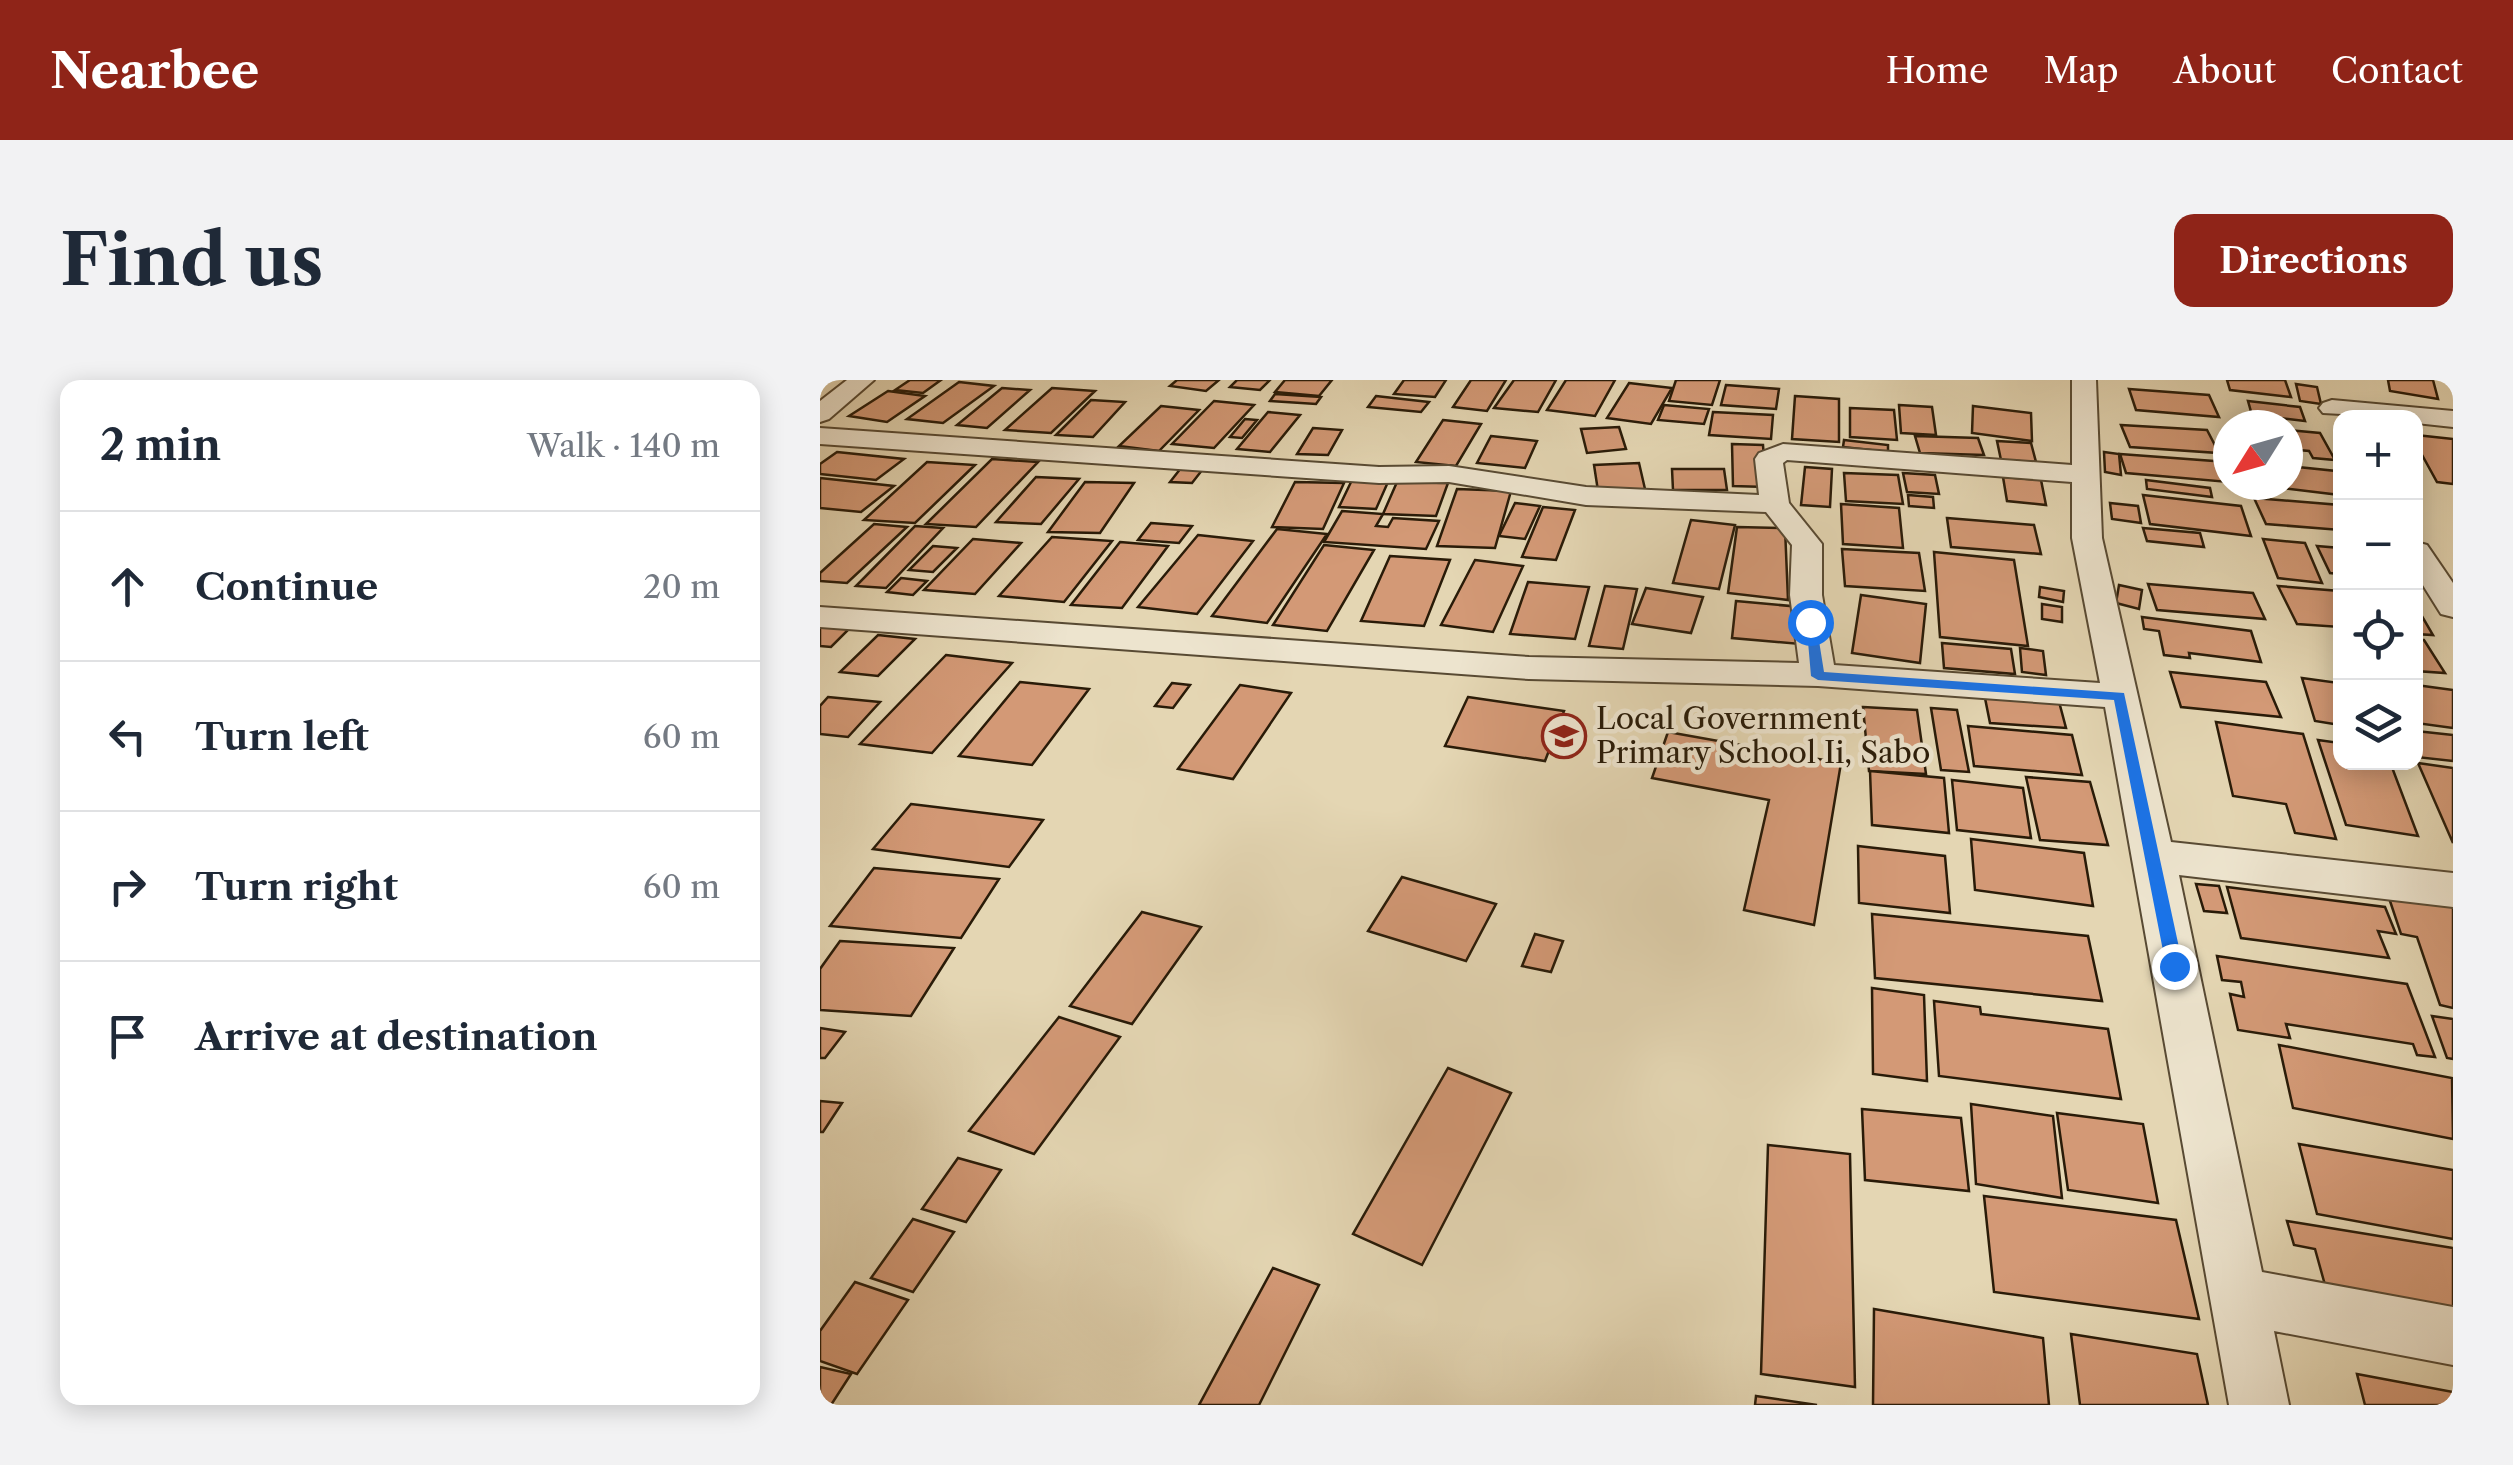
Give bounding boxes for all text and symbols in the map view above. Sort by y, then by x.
text: Nearbee [50,41,259,100]
text: Home [1886,49,1988,92]
text: Map [2043,49,2119,92]
text: About [2174,49,2276,92]
text: Contact [2331,49,2463,92]
button: Directions [2174,214,2453,307]
text: Find us [60,217,323,303]
north arrow [2213,410,2303,500]
map controls [2333,410,2423,770]
button: + [2333,410,2423,500]
text: 2 min [100,419,221,471]
text: Walk · 140 m [527,426,720,465]
button: − [2333,500,2423,590]
icon: ahead [100,559,155,614]
text: Continue [195,563,378,610]
text: 20 m [643,567,720,606]
button: locate [2333,590,2423,680]
route start [1788,600,1834,646]
button: layers [2333,680,2423,770]
place label: Local Government Primary School Ii, Sabo [1596,700,1930,771]
icon: left [100,709,155,764]
text: Turn left [195,713,369,760]
school or university icon: Local Government Primary School Ii, Sabo [1541,713,1587,759]
text: 60 m [643,717,720,756]
icon: right [100,859,155,914]
text: Turn right [195,863,398,910]
text: 60 m [643,867,720,906]
route end [2152,944,2198,990]
icon: arrive [100,1009,155,1064]
text: Arrive at destination [195,1013,598,1060]

